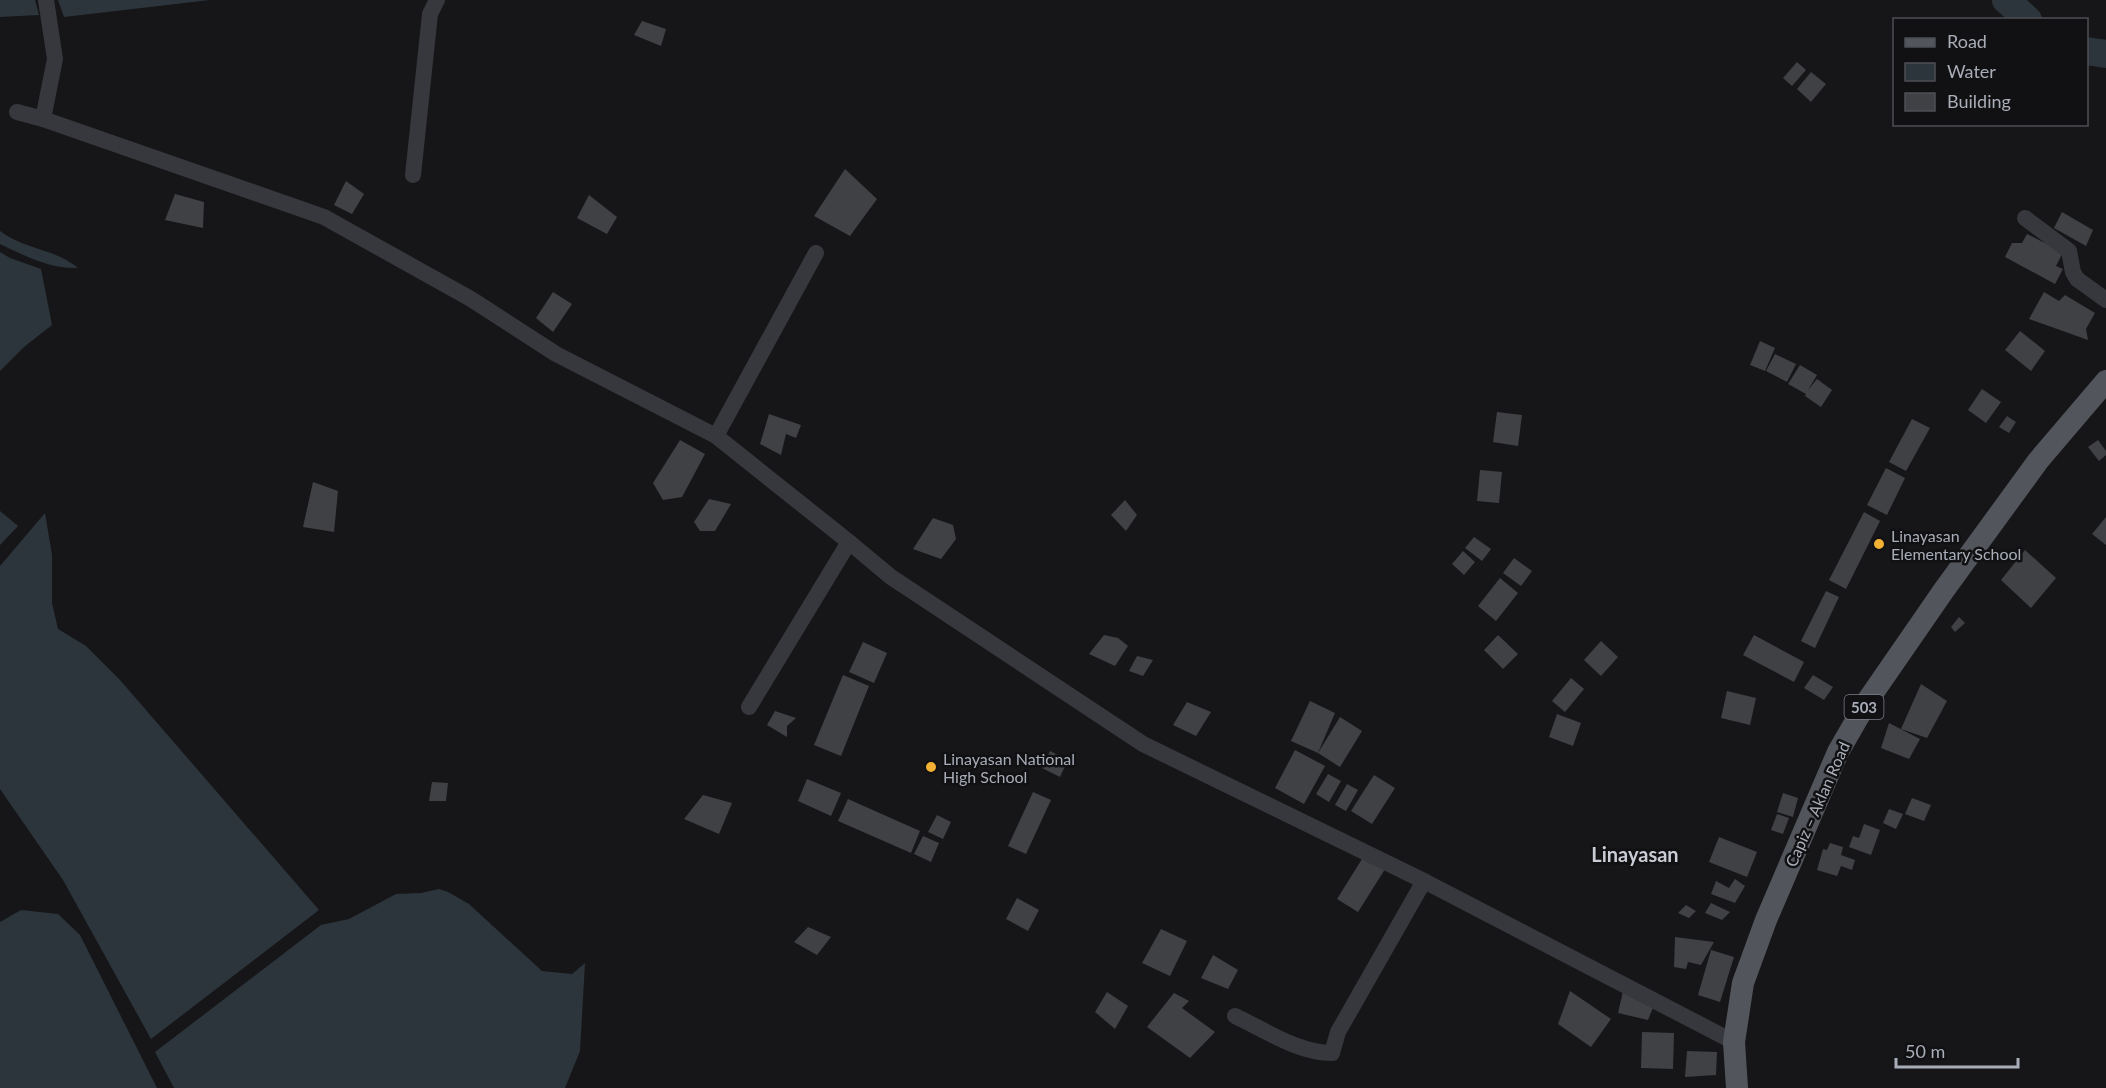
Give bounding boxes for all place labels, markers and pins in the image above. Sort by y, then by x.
place label: Linayasan Elementary School [1891,526,2021,563]
marker: Linayasan Elementary School [1872,537,1886,551]
place label: Linayasan National High School [943,749,1075,786]
marker: Linayasan National High School [924,760,938,774]

